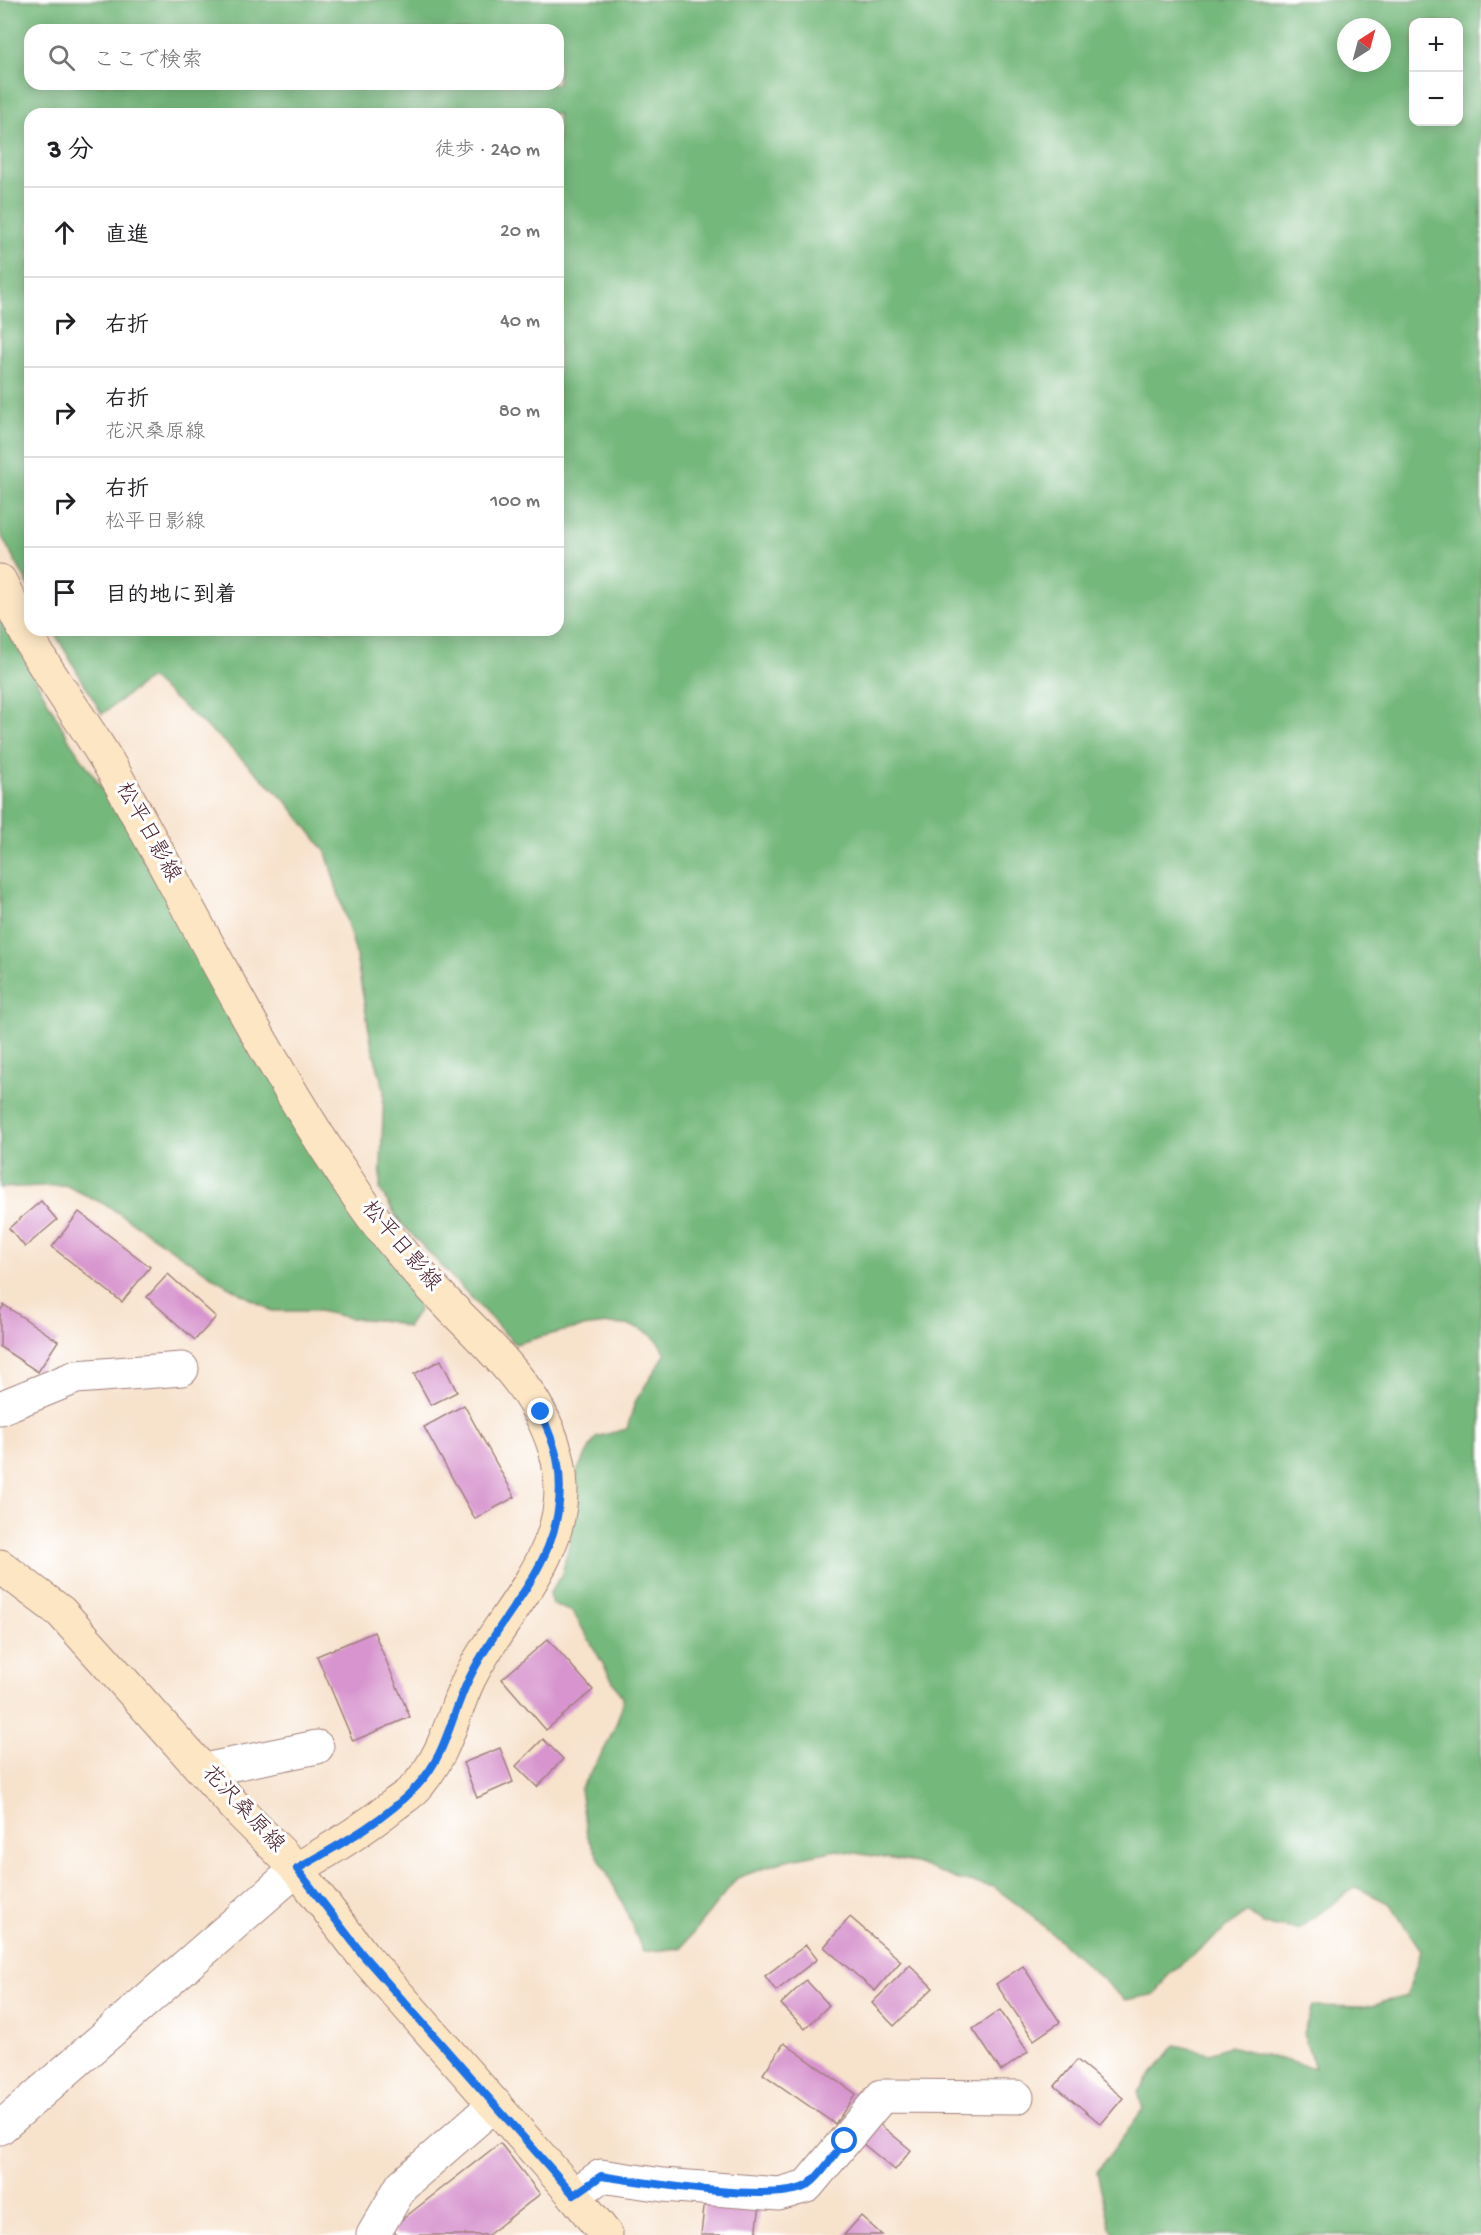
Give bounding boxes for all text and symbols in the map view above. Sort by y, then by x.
north arrow [1337,18,1391,72]
map controls [1409,18,1463,126]
button: + [1409,18,1463,72]
search box [24,24,564,90]
icon: search [45,41,78,74]
text: ここで検索 [93,49,203,75]
button: − [1409,72,1463,126]
text: 3 分 [48,137,94,168]
text: 徒歩 · 240 m [435,140,540,163]
icon: ahead [48,216,81,249]
text: 20 m [500,221,540,244]
text: 直進 [105,224,149,250]
icon: right [48,306,81,339]
text: 40 m [500,311,540,334]
text: 右折 [105,314,149,340]
text: 右折 [105,388,149,414]
icon: right [48,396,81,429]
text: 80 m [499,401,540,424]
text: 花沢桑原線 [105,422,205,445]
text: 右折 [105,478,149,504]
icon: right [48,486,81,519]
text: 100 m [490,491,540,514]
text: 松平日影線 [105,512,205,535]
icon: arrive [48,576,81,609]
text: 目的地に到着 [105,584,237,610]
street label: 松平日影線 [109,778,186,887]
street label: 松平日影線 [355,1196,446,1297]
route end [527,1398,553,1424]
street label: 花沢桑原線 [195,1760,290,1859]
route start [831,2127,857,2153]

